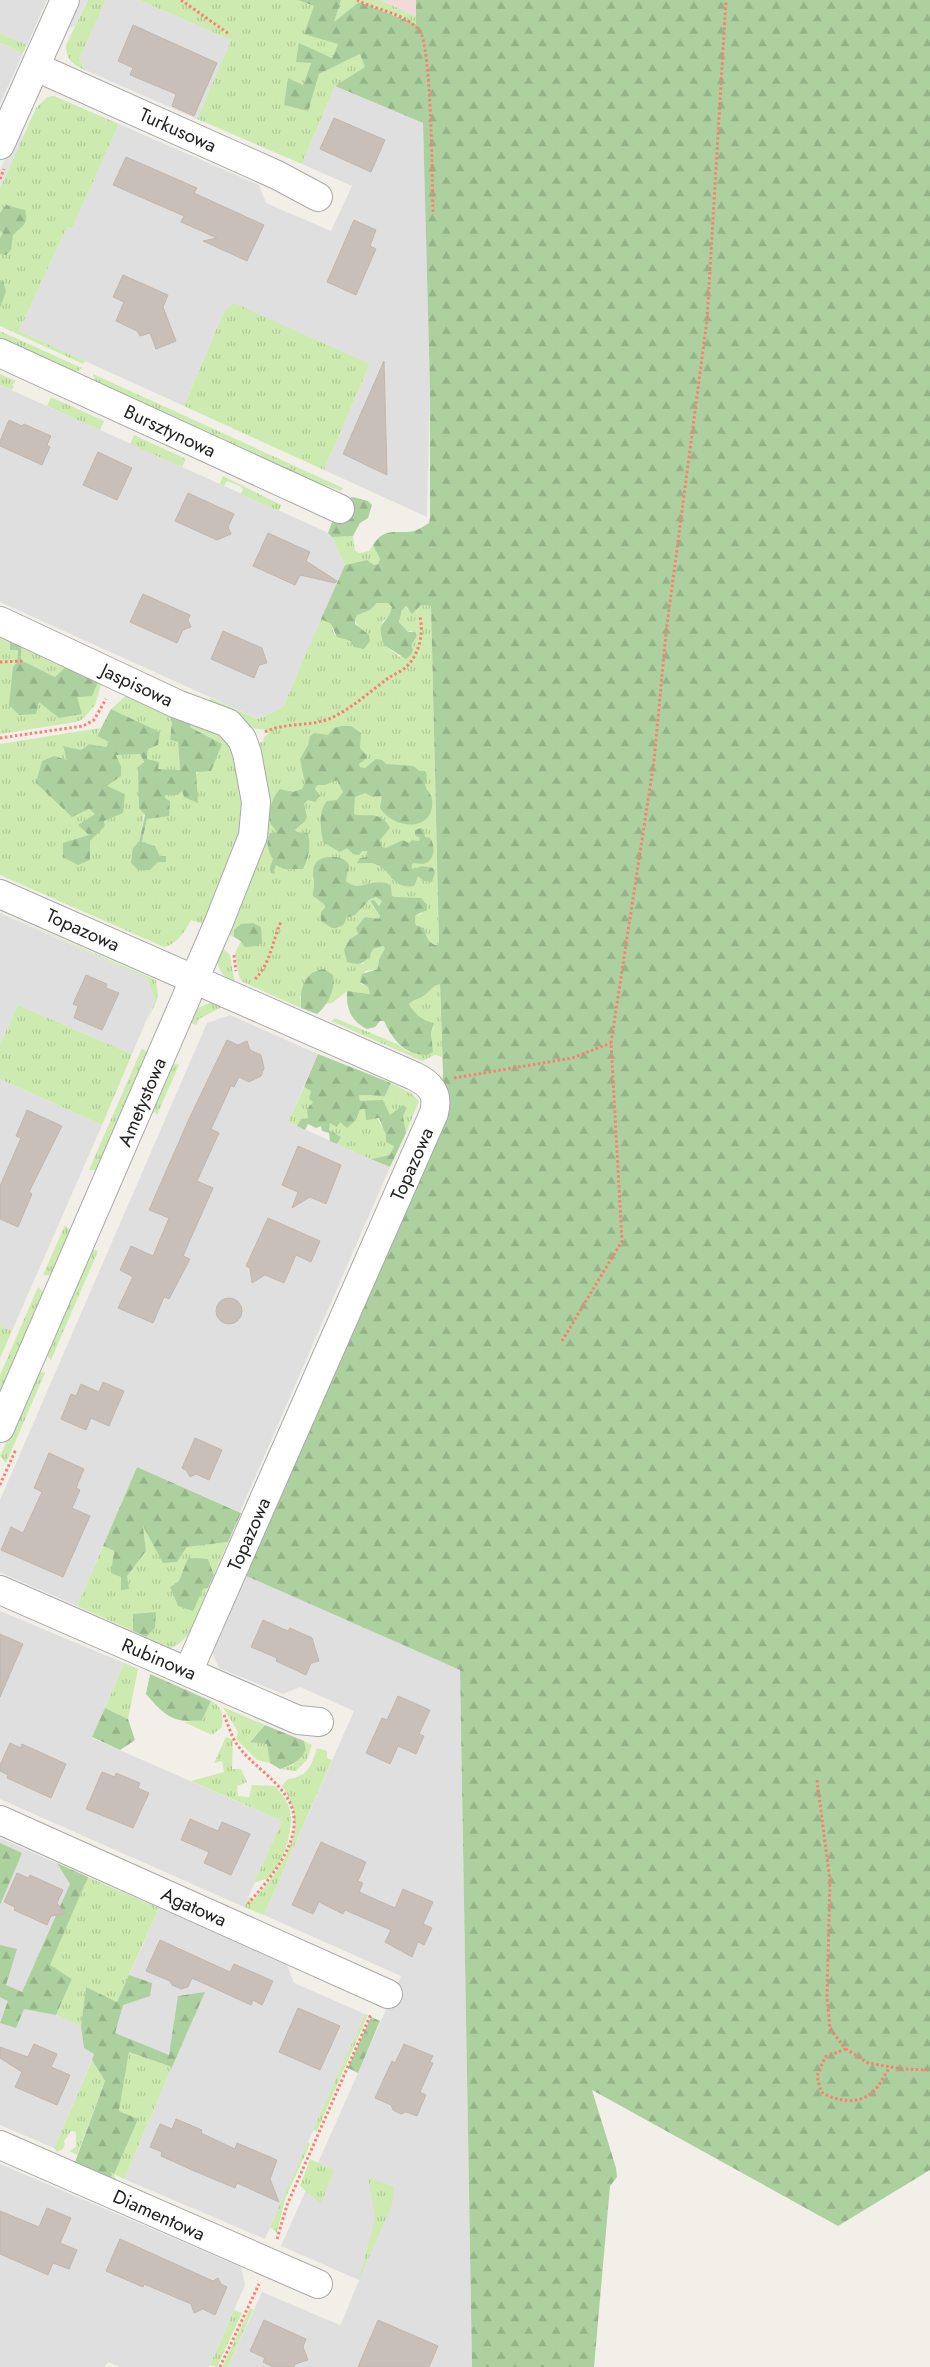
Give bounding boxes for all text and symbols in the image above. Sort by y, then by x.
street label: Turkusowa [135,101,221,159]
street label: Bursztynowa [120,398,220,464]
street label: Jaspisowa [94,655,178,713]
street label: Topazowa [42,902,124,958]
street label: Ametystowa [111,1053,173,1151]
street label: Topazowa [384,1123,440,1205]
street label: Topazowa [221,1493,277,1575]
street label: Rubinowa [118,1631,200,1687]
street label: Agatowa [157,1881,231,1933]
street label: Diamentowa [109,2183,209,2247]

